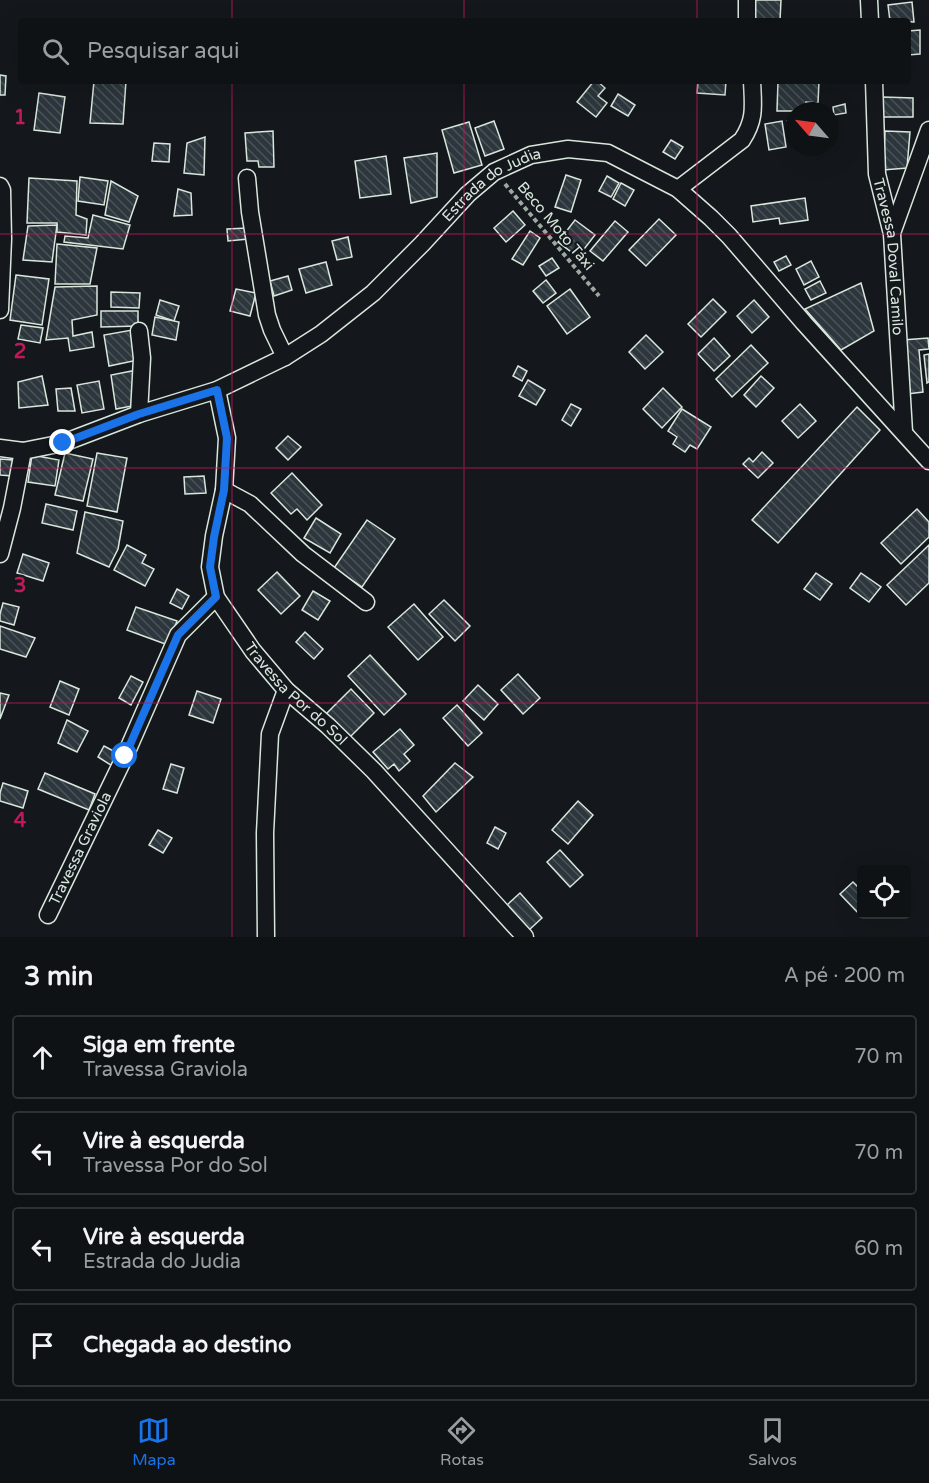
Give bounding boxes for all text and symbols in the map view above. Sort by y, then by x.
search box [18,18,911,84]
icon: search [39,35,72,68]
text: Pesquisar aqui [87,38,239,64]
north arrow [785,102,839,156]
text: 1 [14,106,26,130]
street label: Estrada do Judia [438,145,542,225]
street label: Travessa Doval Camilo [869,176,907,336]
street label: Beco Moto Táxi [514,178,598,274]
text: 2 [14,340,26,364]
route end [49,429,75,455]
text: 3 [14,574,26,598]
street label: Travessa Por do Sol [241,639,351,749]
route start [111,742,137,768]
street label: Travessa Graviola [45,789,115,908]
text: 4 [14,809,27,833]
map controls [857,865,911,919]
button: locate [857,865,911,919]
text: 3 min [24,961,93,992]
text: A pé · 200 m [784,964,905,988]
text: Siga em frente [83,1032,235,1058]
icon: ahead [26,1041,59,1074]
text: 70 m [854,1045,903,1069]
text: Travessa Graviola [83,1058,248,1082]
text: Vire à esquerda [83,1128,245,1154]
icon: left [26,1137,59,1170]
text: 70 m [854,1141,903,1165]
text: Travessa Por do Sol [83,1154,268,1178]
text: Vire à esquerda [83,1224,245,1250]
icon: left [26,1233,59,1266]
text: 60 m [854,1237,903,1261]
text: Estrada do Judia [83,1250,241,1274]
icon: arrive [26,1329,59,1362]
text: Chegada ao destino [83,1332,291,1358]
tab: Mapa [132,1414,176,1470]
tab: Rotas [440,1414,484,1470]
tab: Salvos [748,1414,797,1470]

